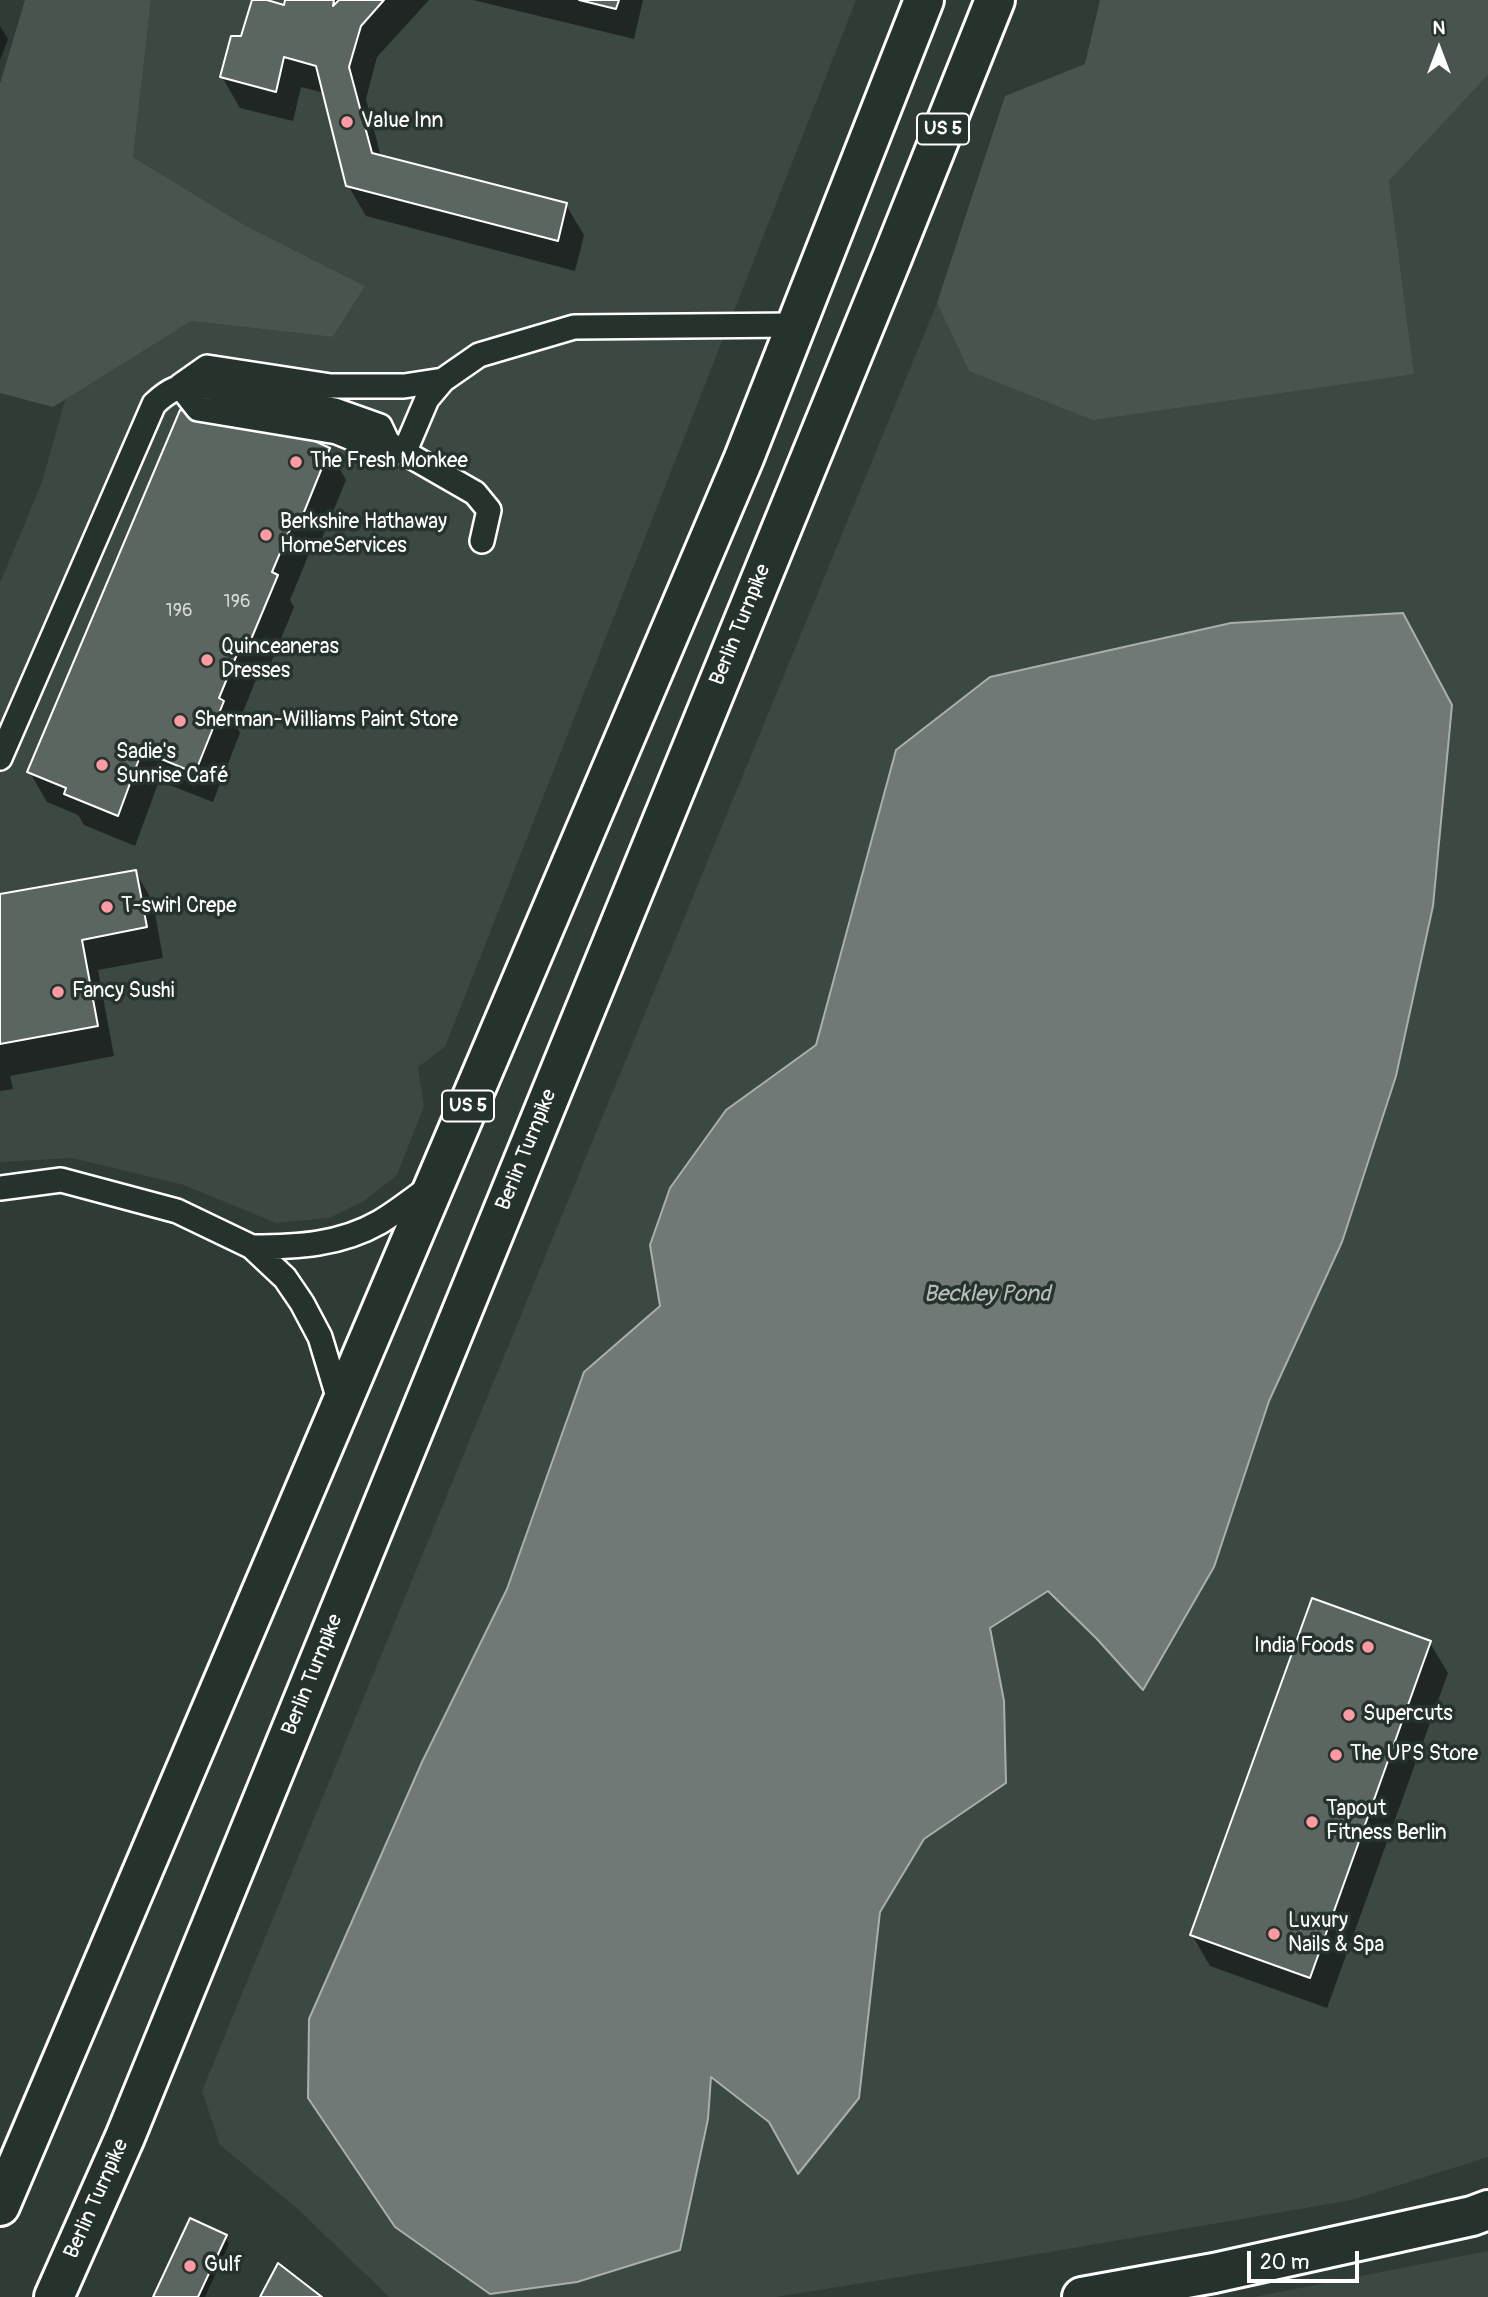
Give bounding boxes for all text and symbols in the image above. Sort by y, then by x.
north arrow [1404,14,1474,84]
text: N [1433,16,1445,40]
place label: Value Inn [361,109,444,135]
road number: US 5 [917,113,969,144]
marker: Value Inn [339,114,355,130]
place label: The Fresh Monkee [310,449,468,475]
marker: The Fresh Monkee [288,454,304,470]
place label: Berkshire Hathaway HomeServices [280,510,447,560]
marker: Berkshire Hathaway HomeServices [258,527,274,543]
street label: Berlin Turnpike [705,561,777,689]
house number: 196 [224,591,250,613]
house number: 196 [166,600,192,622]
place label: Quinceaneras Dresses [221,635,339,685]
marker: Quinceaneras Dresses [199,652,215,668]
place label: Sherman-Williams Paint Store [194,708,458,734]
marker: Sherman-Williams Paint Store [172,713,188,729]
place label: Sadie's Sunrise Café [116,740,229,790]
marker: Sadie's Sunrise Café [94,757,110,773]
place label: T-swirl Crepe [121,894,237,920]
marker: T-swirl Crepe [99,899,115,915]
place label: Fancy Sushi [72,979,175,1005]
marker: Fancy Sushi [50,984,66,1000]
street label: Berlin Turnpike [491,1086,563,1214]
road number: US 5 [442,1090,494,1122]
water label: Beckley Pond [924,1281,1050,1309]
street label: Berlin Turnpike [277,1611,349,1739]
place label: India Foods [1254,1634,1354,1660]
marker: India Foods [1360,1639,1376,1655]
place label: Supercuts [1363,1702,1453,1728]
marker: Supercuts [1341,1707,1357,1723]
place label: The UPS Store [1350,1742,1478,1768]
marker: The UPS Store [1328,1747,1344,1763]
place label: Tapout Fitness Berlin [1326,1797,1447,1847]
marker: Tapout Fitness Berlin [1304,1814,1320,1830]
place label: Luxury Nails & Spa [1288,1909,1384,1959]
marker: Luxury Nails & Spa [1266,1926,1282,1942]
street label: Berlin Turnpike [59,2135,135,2263]
scale bar [1250,2238,1362,2282]
text: 20 m [1260,2249,1309,2276]
place label: Gulf [204,2253,242,2279]
marker: Gulf [182,2258,198,2274]

